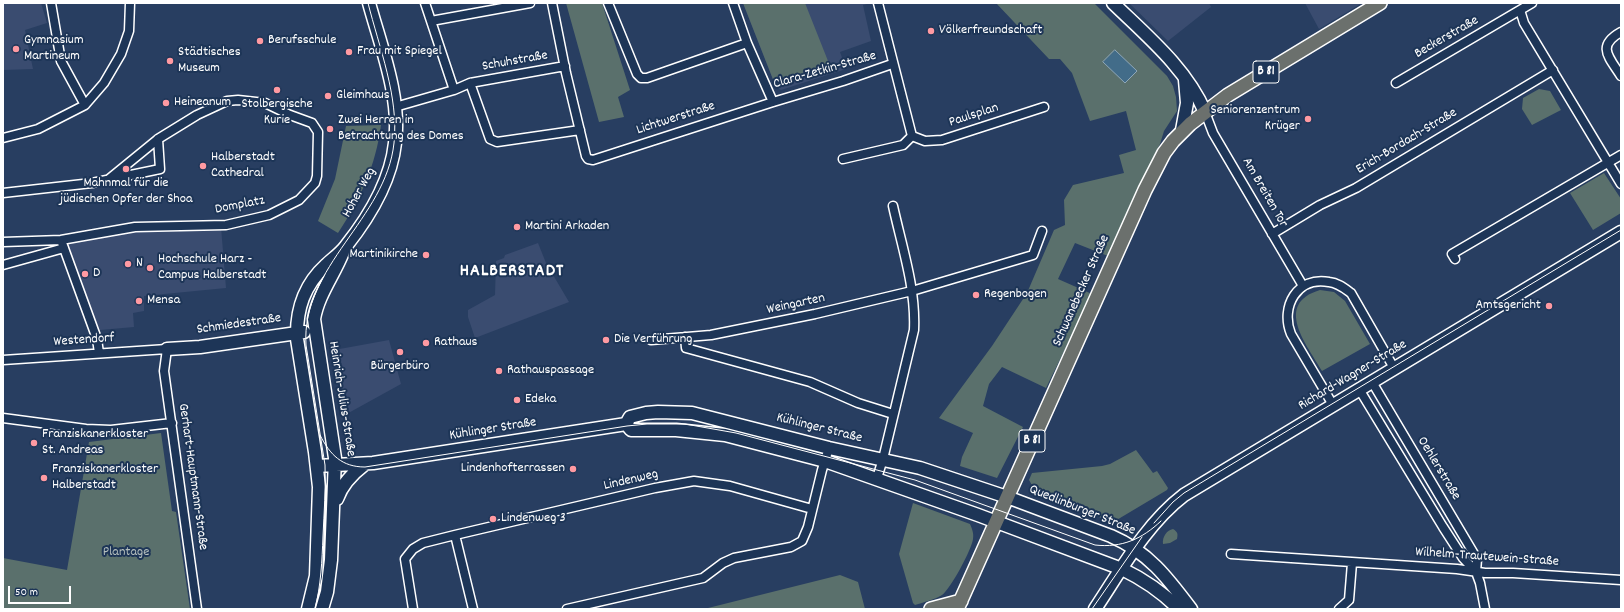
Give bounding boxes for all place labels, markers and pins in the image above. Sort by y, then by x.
place label: Völkerfreundschaft [939,23,1042,39]
marker: Völkerfreundschaft [926,26,936,36]
place label: Gymnasium Martineum [24,33,83,66]
place label: Berufsschule [268,33,336,49]
marker: Berufsschule [255,36,265,46]
marker: Gymnasium Martineum [11,44,21,54]
place label: Frau mit Spiegel [357,44,442,60]
place label: Städtisches Museum [178,45,241,78]
marker: Frau mit Spiegel [344,47,354,57]
marker: Städtisches Museum [165,56,175,66]
marker: Stolbergische Kurie [272,85,282,95]
place label: Gleimhaus [336,88,390,104]
marker: Gleimhaus [323,91,333,101]
place label: Heineanum [174,95,231,111]
place label: Stolbergische Kurie [241,97,313,130]
marker: Heineanum [161,98,171,108]
place label: Seniorenzentrum Krüger [1211,103,1300,136]
place label: Zwei Herren in Betrachtung des Domes [338,113,464,146]
marker: Seniorenzentrum Krüger [1303,114,1313,124]
marker: Zwei Herren in Betrachtung des Domes [325,124,335,134]
place label: Halberstadt Cathedral [211,150,275,182]
marker: Halberstadt Cathedral [198,161,208,171]
marker: Mahnmal für die jüdischen Opfer der Shoa [121,164,131,174]
place label: Mahnmal für die jüdischen Opfer der Shoa [59,176,193,208]
place label: Martini Arkaden [525,219,609,235]
marker: Martini Arkaden [512,222,522,232]
place label: Martinikirche [350,247,418,263]
marker: Martinikirche [421,250,431,260]
place label: Hochschule Harz - Campus Halberstadt [158,252,267,284]
place label: N [136,256,143,272]
marker: N [123,259,133,269]
marker: Hochschule Harz - Campus Halberstadt [145,263,155,273]
place label: D [93,266,100,282]
marker: D [80,269,90,279]
place label: Regenbogen [984,287,1047,303]
marker: Regenbogen [971,290,981,300]
place label: Mensa [147,293,180,309]
marker: Mensa [134,296,144,306]
place label: Amtsgericht [1475,298,1541,314]
marker: Amtsgericht [1544,301,1554,311]
place label: Die Verführung [614,332,692,348]
place label: Rathaus [434,335,477,351]
marker: Die Verführung [601,335,611,345]
marker: Rathaus [421,338,431,348]
marker: Bürgerbüro [395,347,405,357]
place label: Bürgerbüro [371,359,429,375]
place label: Rathauspassage [507,363,594,379]
marker: Rathauspassage [494,366,504,376]
place label: Edeka [525,392,556,408]
marker: Edeka [512,395,522,405]
place label: Franziskanerkloster St. Andreas [42,427,148,460]
marker: Franziskanerkloster St. Andreas [29,438,39,448]
place label: Lindenhofterrassen [461,461,565,477]
place label: Franziskanerkloster Halberstadt [52,462,158,494]
marker: Lindenhofterrassen [568,464,578,474]
marker: Franziskanerkloster Halberstadt [39,473,49,483]
place label: Lindenweg 3 [501,511,566,527]
marker: Lindenweg 3 [488,514,498,524]

